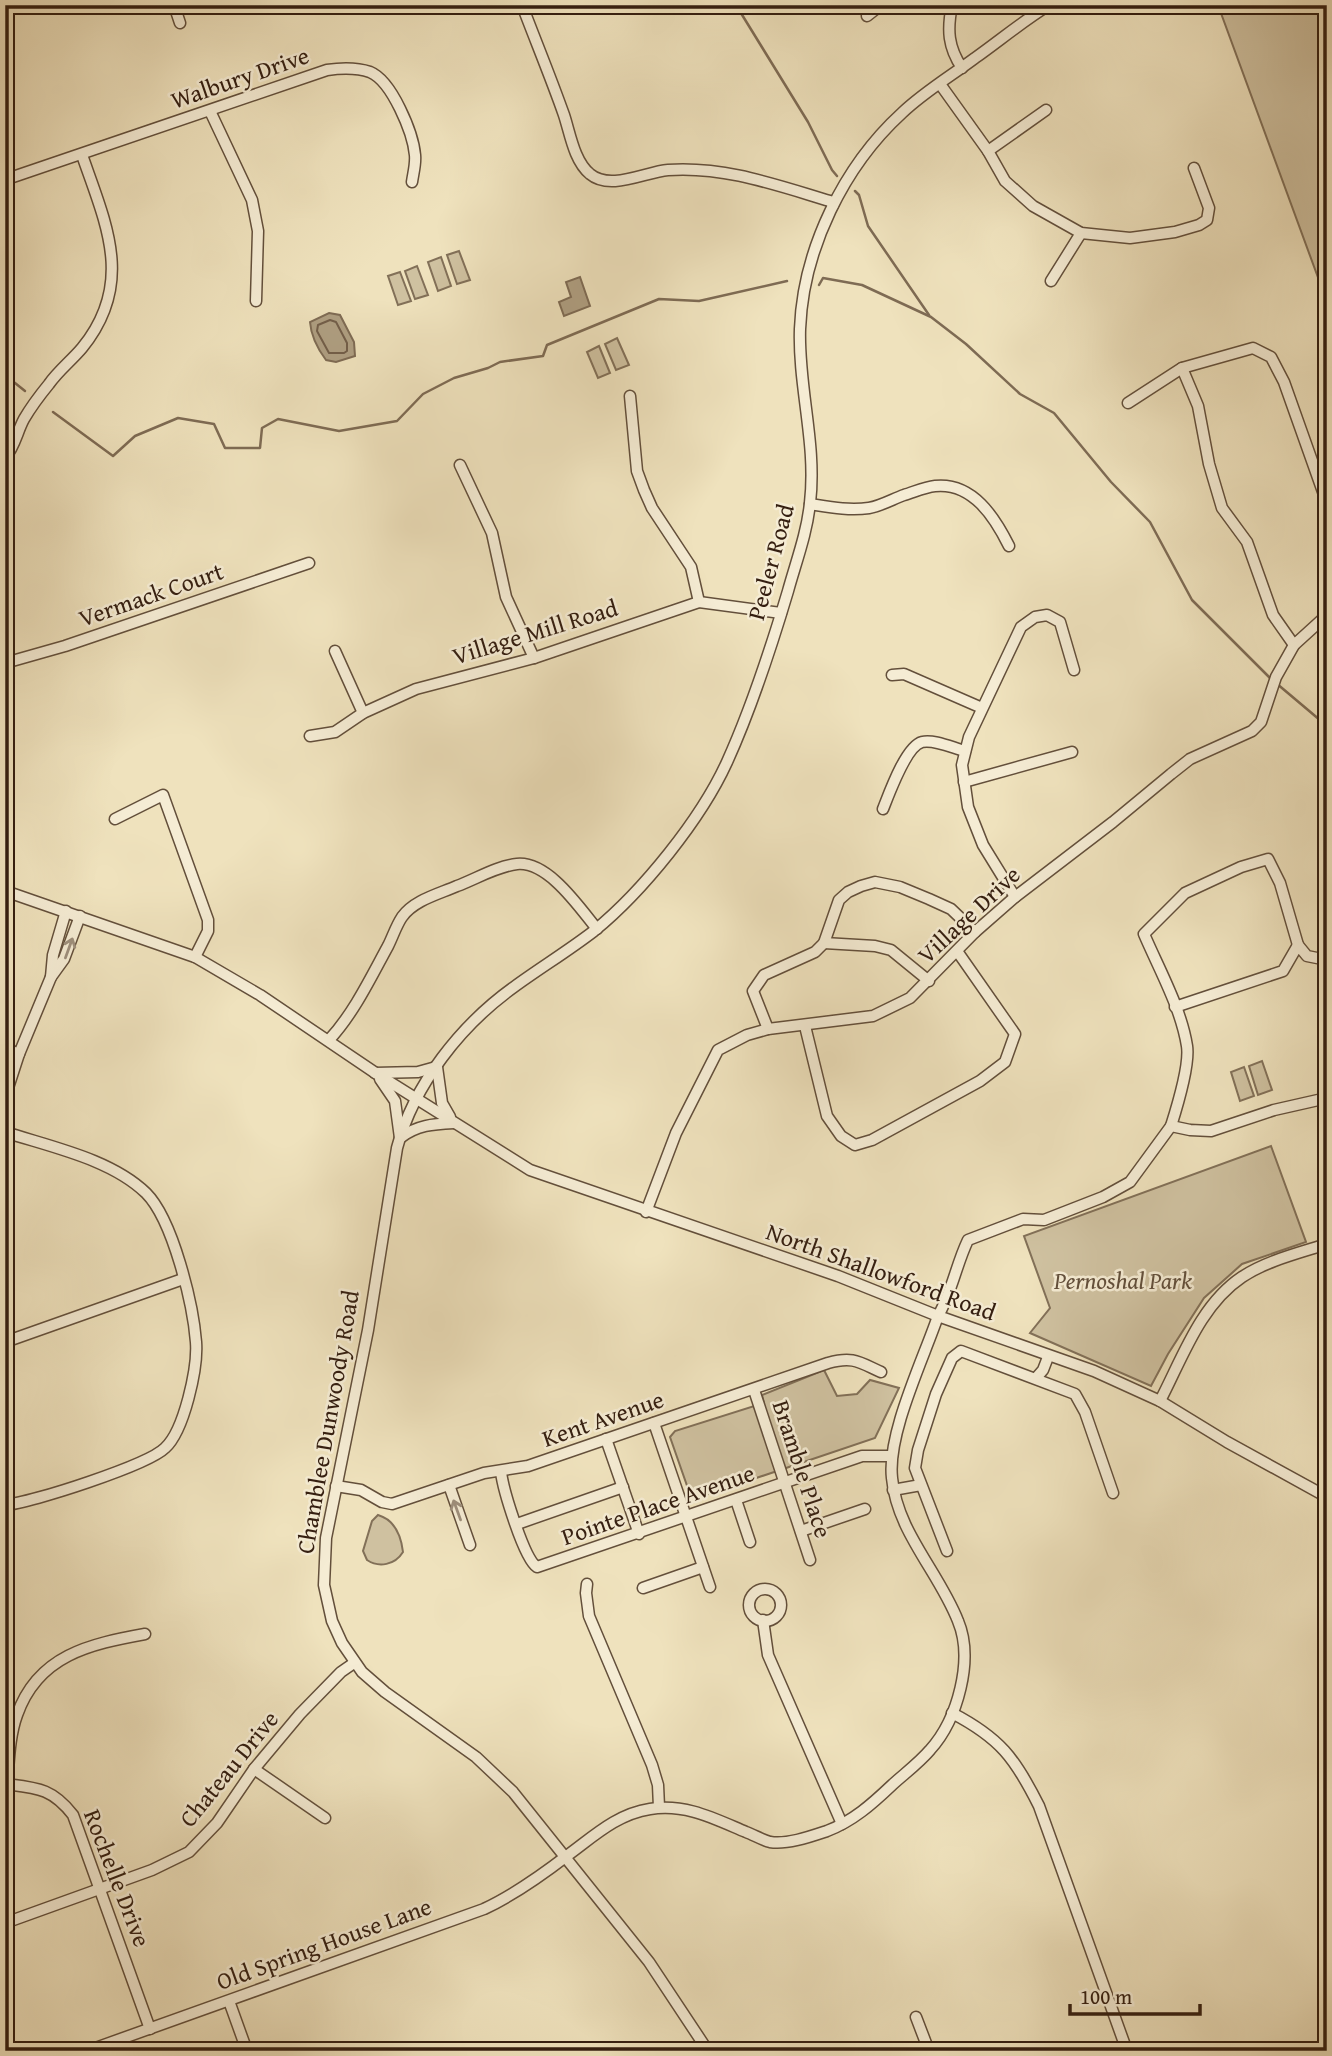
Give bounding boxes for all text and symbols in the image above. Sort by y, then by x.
street label: Walbury Drive [166,38,314,118]
street label: Peeler Road [738,500,803,624]
street label: Vermack Court [74,553,228,636]
street label: Village Mill Road [448,590,622,673]
street label: Village Drive [909,858,1028,972]
one-way arrow [63,938,76,960]
street label: North Shallowford Road [762,1214,1001,1329]
park label: Pernoshal Park [1053,1263,1192,1298]
street label: Chamblee Dunwoody Road [287,1287,368,1556]
street label: Kent Avenue [537,1381,668,1456]
street label: Bramble Place [764,1396,841,1542]
street label: Pointe Place Avenue [556,1455,759,1554]
one-way arrow [450,1500,463,1521]
street label: Chateau Drive [171,1703,287,1835]
street label: Rochelle Drive [75,1804,160,1952]
street label: Old Spring House Lane [211,1888,436,1999]
scale bar [1070,1972,1199,2016]
text: 100 m [1080,1981,1132,2012]

